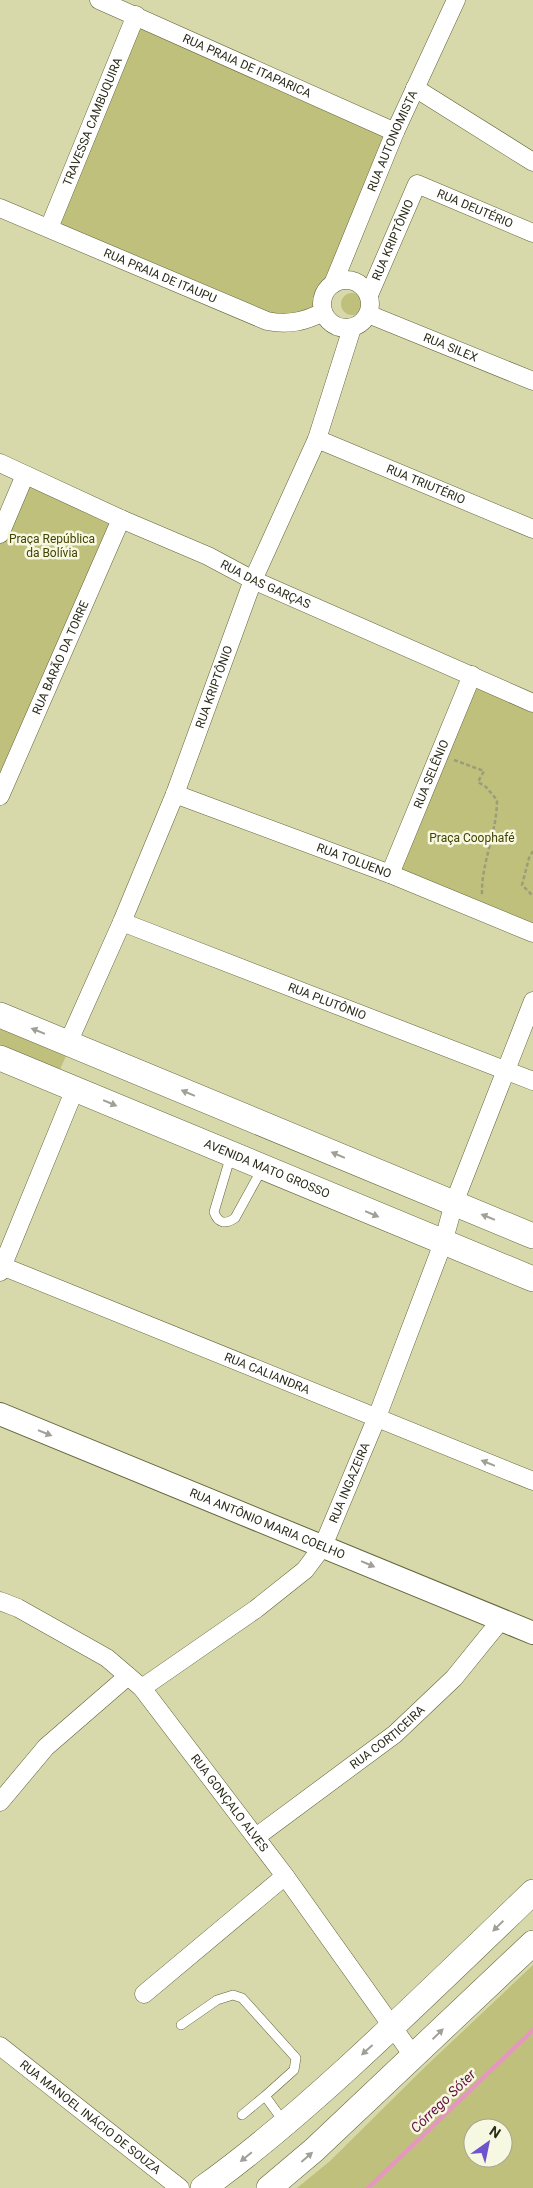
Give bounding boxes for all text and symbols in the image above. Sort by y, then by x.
street label: RUA PRAIA DE ITAPARICA [181,31,313,101]
street label: TRAVESSA CAMBUQUIRA [60,55,125,188]
street label: RUA AUTONOMISTA [364,88,420,194]
street label: RUA DEUTÉRIO [435,186,515,231]
street label: RUA KRIPTÔNIO [369,197,417,283]
street label: RUA PRAIA DE ITAUPU [102,246,219,306]
street label: RUA SILEX [421,330,480,365]
street label: RUA TRIUTÉRIO [384,462,467,507]
park label: Praça República da Bolívia [9,532,95,560]
street label: RUA DAS GARÇAS [218,557,313,611]
street label: RUA BARÃO DA TORRE [29,598,92,717]
street label: RUA KRIPTÔNIO [193,644,236,730]
street label: RUA SELÊNIO [411,738,452,811]
park label: Praça Coophafé [429,831,515,845]
street label: RUA TOLUENO [315,840,393,881]
street label: RUA PLUTÔNIO [286,980,368,1023]
one-way arrow [30,1026,45,1034]
one-way arrow [181,1088,195,1096]
one-way arrow [103,1100,117,1108]
street label: AVENIDA MATO GROSSO [202,1136,332,1201]
one-way arrow [331,1151,345,1159]
one-way arrow [365,1210,379,1218]
one-way arrow [481,1213,495,1221]
street label: RUA CALIANDRA [222,1350,312,1397]
one-way arrow [38,1429,52,1437]
street label: RUA INGAZEIRA [326,1440,373,1525]
one-way arrow [481,1458,495,1466]
street label: RUA ANTÔNIO MARIA COELHO [188,1486,347,1562]
one-way arrow [361,1561,375,1569]
street label: RUA CORTICEIRA [347,1702,428,1772]
street label: RUA GONÇALO ALVES [188,1752,271,1855]
one-way arrow [492,1920,504,1932]
one-way arrow [432,2028,444,2040]
one-way arrow [362,2044,374,2056]
street label: RUA MANOEL INÁCIO DE SOUZA [17,2057,164,2177]
water label: Córrego Sóter [407,2066,479,2136]
north arrow [463,2118,513,2168]
text: N [487,2123,504,2142]
one-way arrow [300,2151,312,2163]
one-way arrow [240,2152,253,2163]

